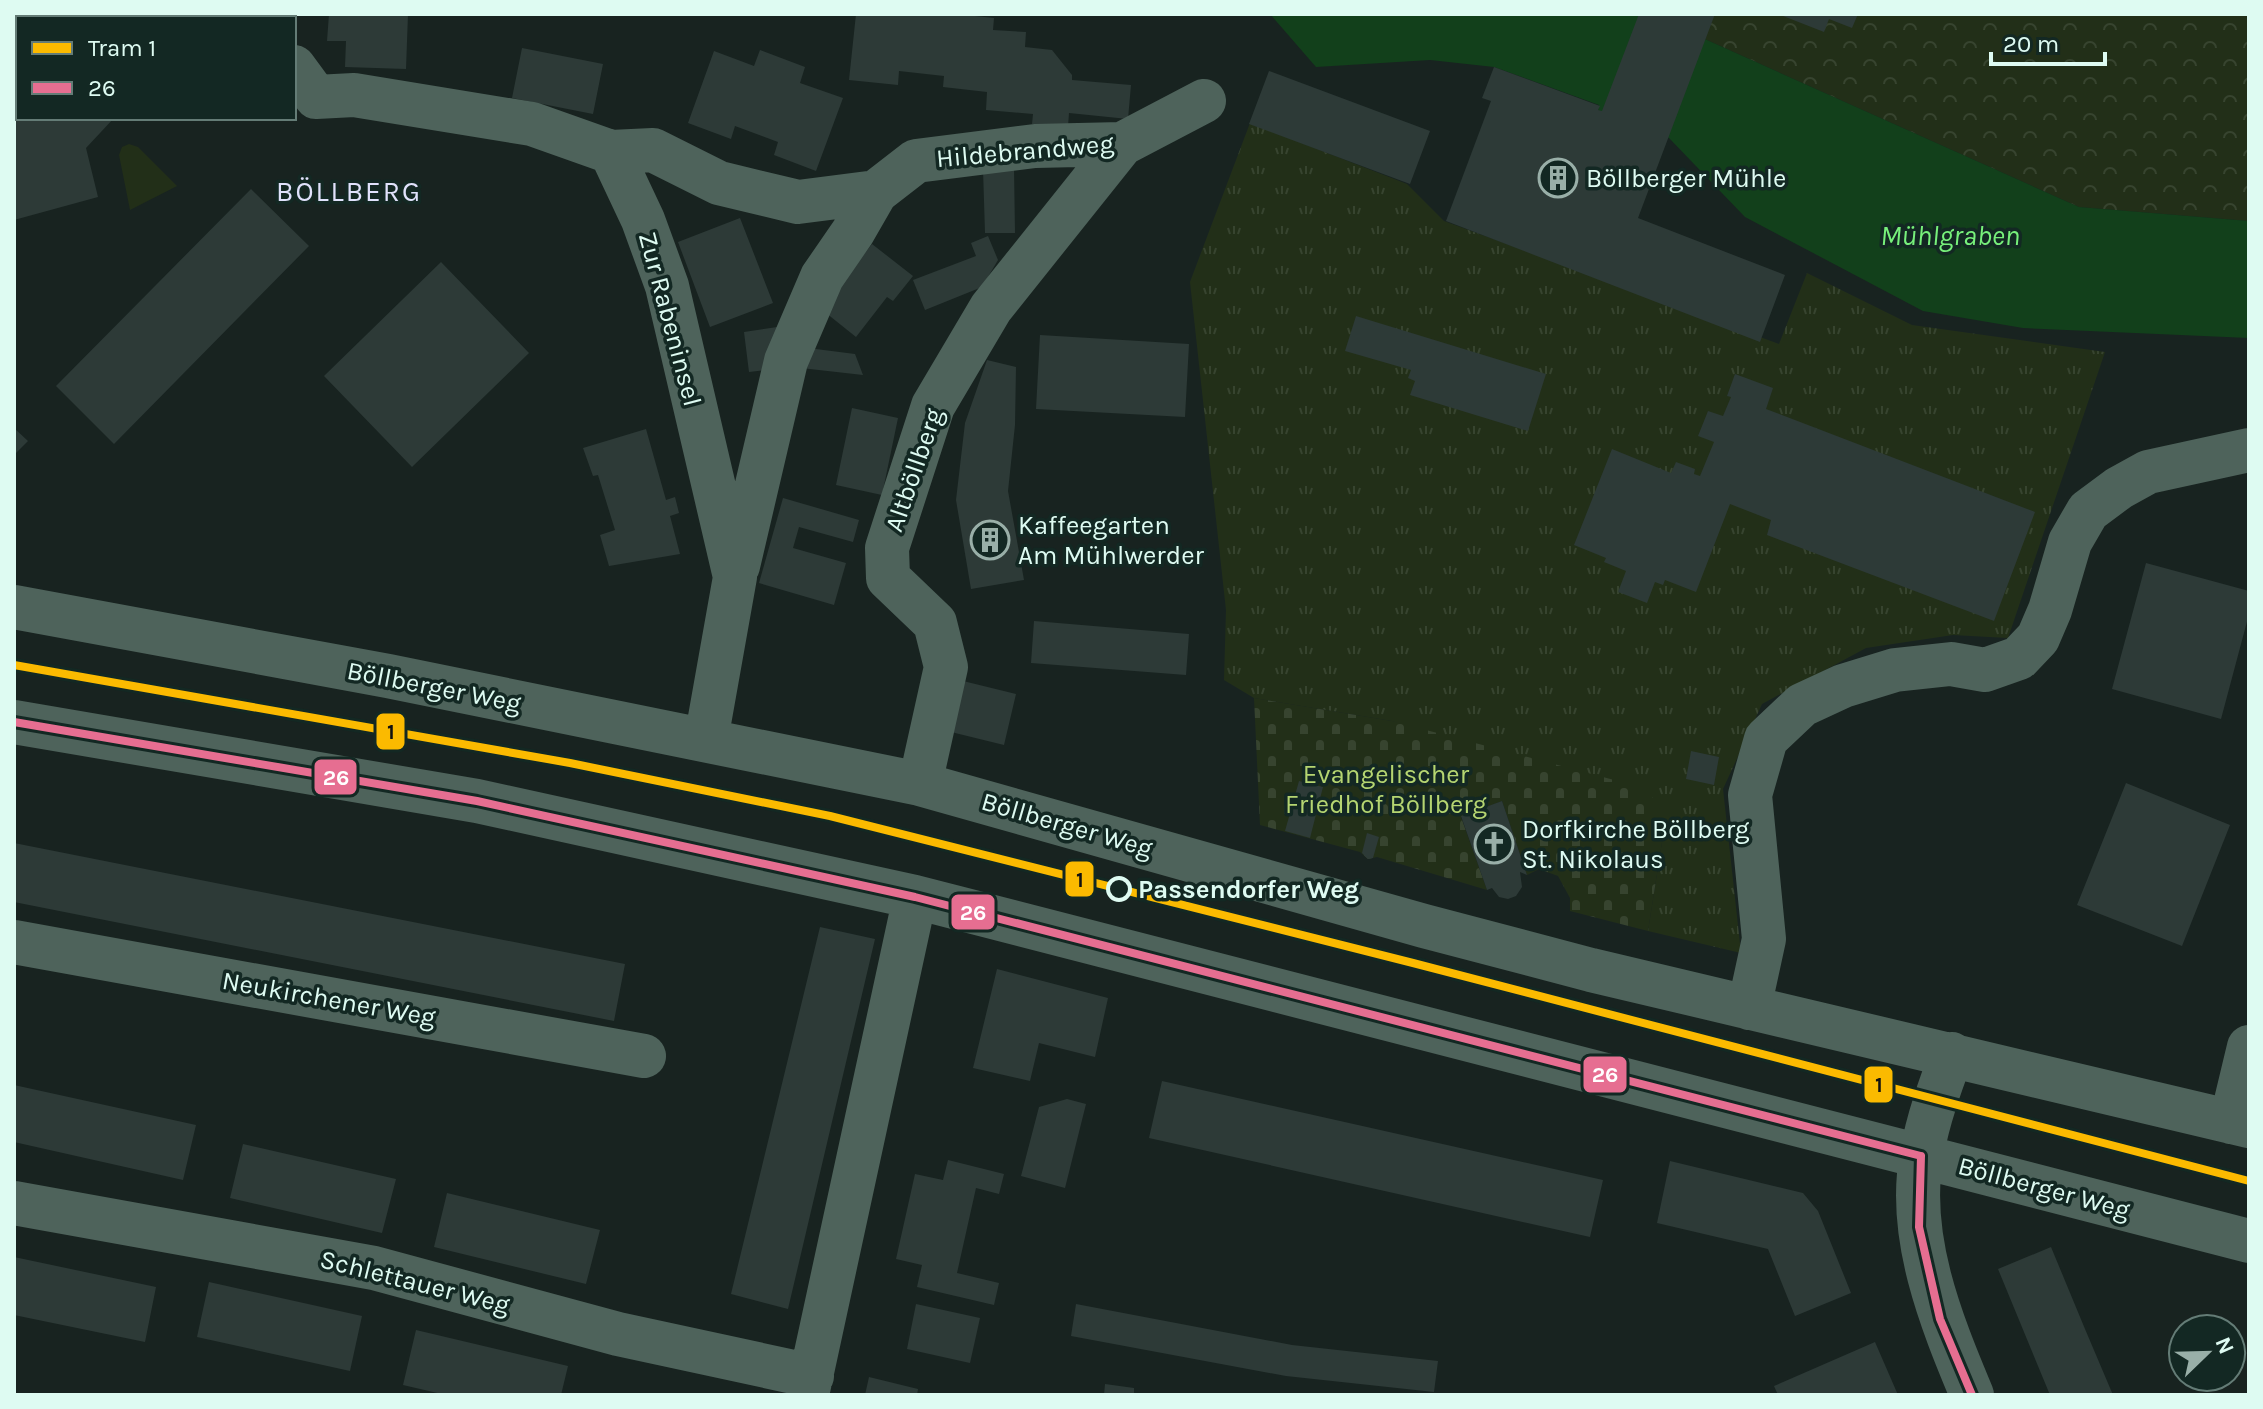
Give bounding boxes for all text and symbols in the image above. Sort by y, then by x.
legend [16,16,296,120]
scale bar [1991,16,2105,66]
text: 20 m [2003,30,2059,58]
text: Tram 1 [88,34,156,62]
text: 26 [88,74,116,102]
street label: Hildebrandweg [935,128,1115,174]
building icon: Böllberger Mühle [1537,157,1579,199]
place label: Böllberger Mühle [1586,163,1786,194]
district label: BÖLLBERG [276,175,422,208]
water label: Mühlgraben [1880,219,2020,252]
street label: Zur Rabeninsel [632,228,708,410]
street label: Altböllberg [878,404,950,536]
place label: Kaffeegarten Am Mühlwerder [1018,510,1205,571]
building icon: Kaffeegarten Am Mühlwerder [969,519,1011,561]
street label: Böllberger Weg [344,655,524,719]
line badge: 1 [375,712,406,751]
text: 1 [387,719,395,745]
line badge: 26 [313,758,358,796]
park label: Evangelischer Friedhof Böllberg [1285,759,1487,820]
text: 26 [323,765,349,791]
street label: Böllberger Weg [978,786,1157,864]
place label: Dorfkirche Böllberg St. Nikolaus [1522,814,1750,875]
church icon: Dorfkirche Böllberg St. Nikolaus [1473,823,1515,865]
line badge: 1 [1064,860,1095,898]
text: 1 [1076,867,1084,893]
place label: Passendorfer Weg [1138,874,1359,905]
marker: Passendorfer Weg [1107,877,1131,901]
line badge: 26 [950,893,996,931]
text: 26 [960,900,986,926]
street label: Neukirchener Weg [220,965,438,1033]
line badge: 26 [1582,1055,1628,1094]
text: 26 [1592,1062,1618,1088]
line badge: 1 [1863,1065,1894,1104]
text: 1 [1875,1072,1883,1098]
street label: Böllberger Weg [1955,1150,2134,1226]
street label: Schlettauer Weg [317,1243,513,1321]
north arrow [2167,1313,2247,1393]
text: N [2209,1333,2240,1358]

